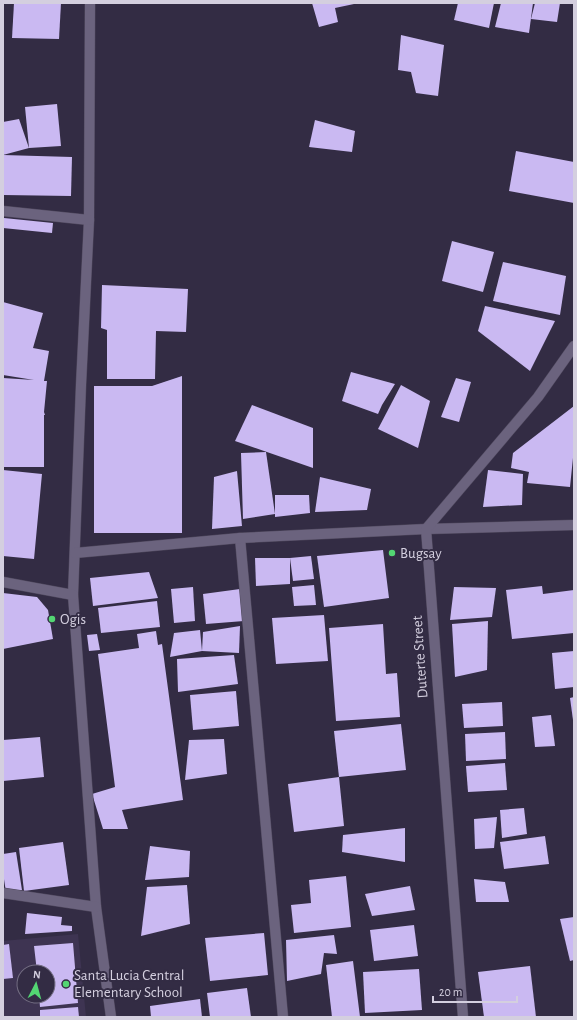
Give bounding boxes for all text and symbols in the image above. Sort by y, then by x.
place label: Bugsay [400,546,442,561]
marker: Bugsay [387,548,397,558]
place label: Ogis [60,612,86,627]
marker: Ogis [47,614,57,624]
street label: Duterte Street [410,615,430,699]
north arrow [16,964,56,1004]
place label: Santa Lucia Central Elementary School [74,968,184,1000]
text: N [33,969,41,980]
scale bar [433,978,517,1004]
marker: Santa Lucia Central Elementary School [61,979,71,989]
text: 20 m [439,986,462,998]

